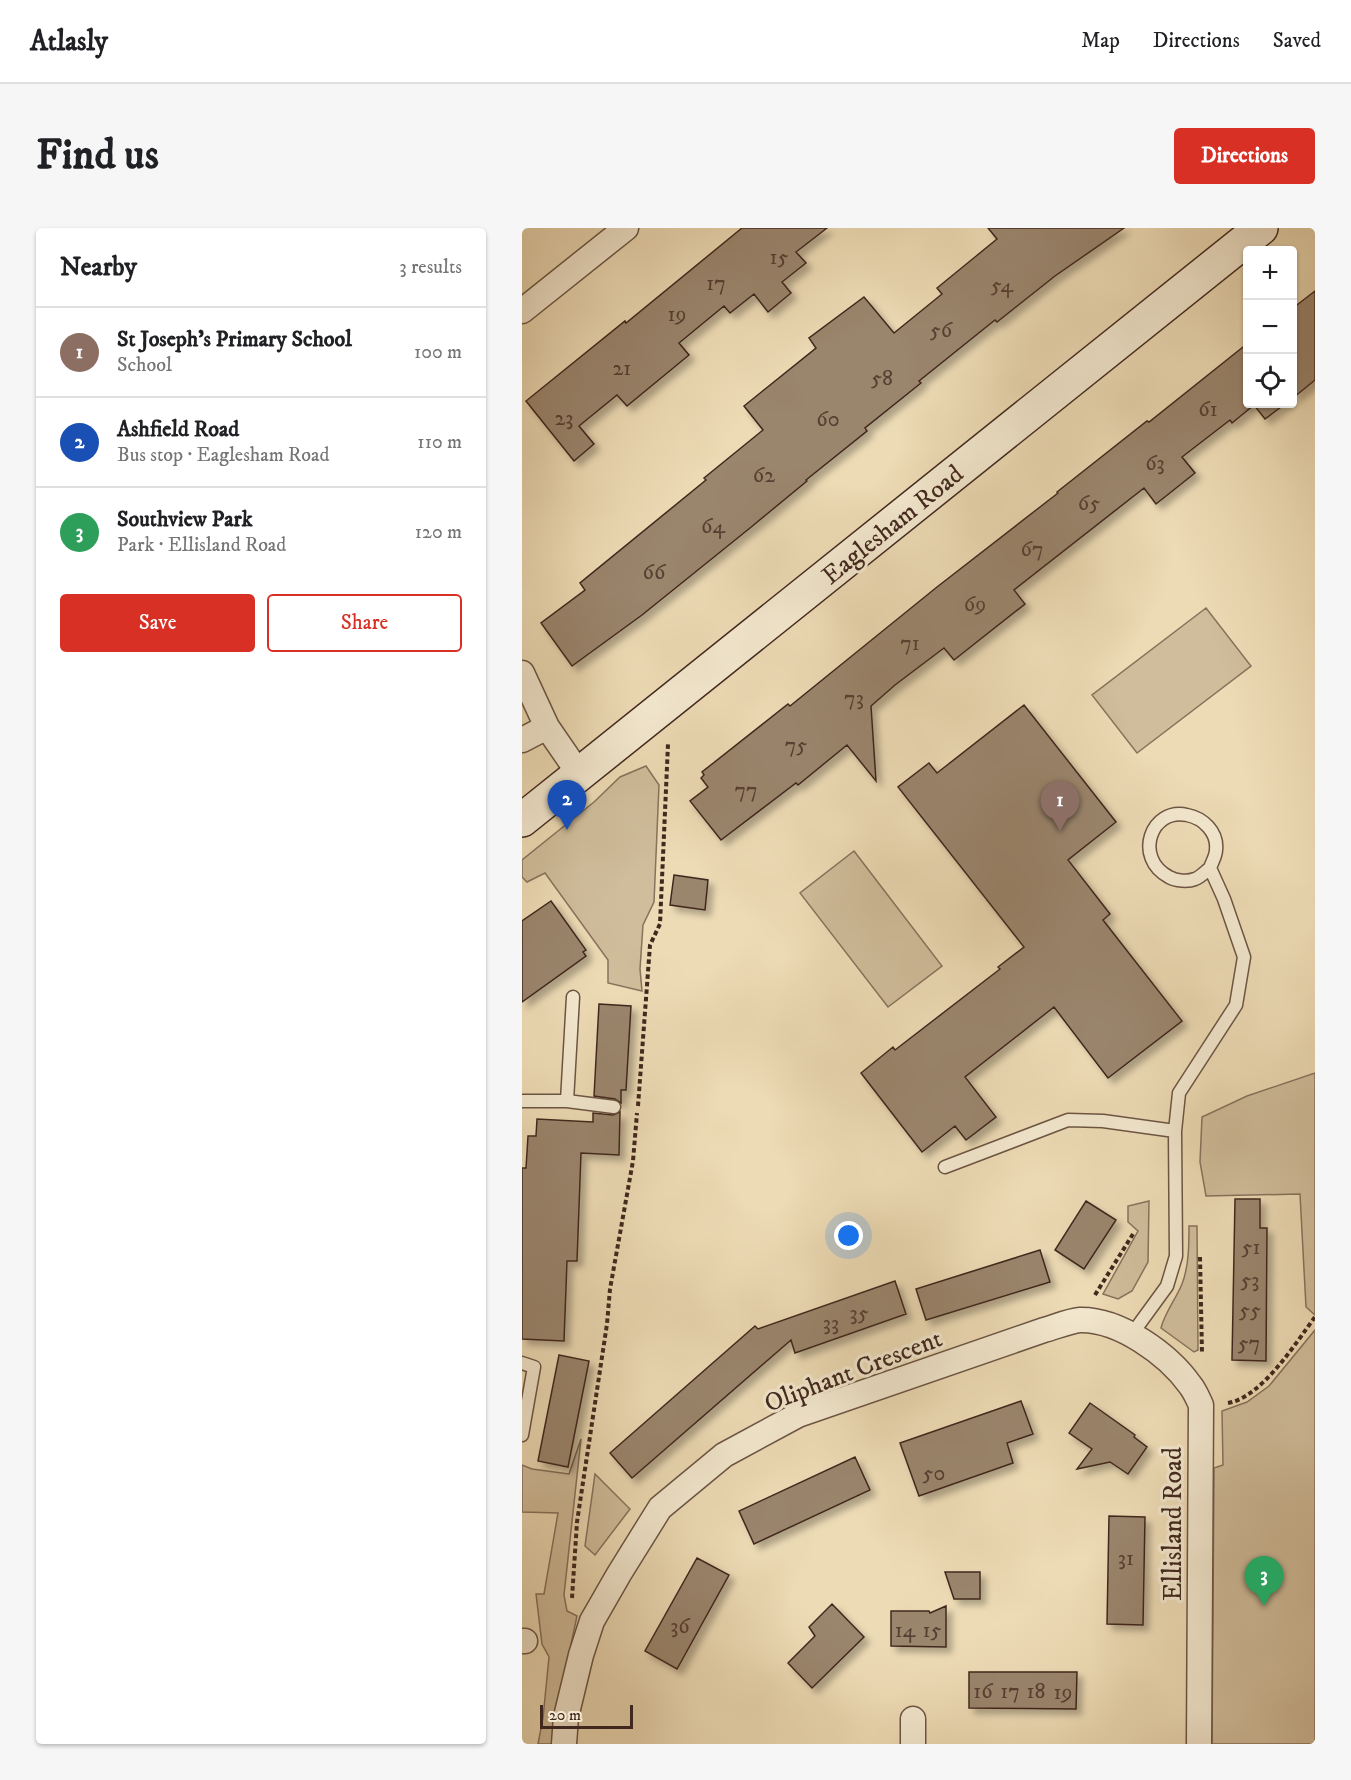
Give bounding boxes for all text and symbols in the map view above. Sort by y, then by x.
text: Atlasly [30,24,108,59]
text: Map [1081,28,1120,54]
text: Directions [1153,28,1240,54]
text: Saved [1273,28,1321,54]
button: Directions [1174,128,1315,184]
text: Find us [36,130,159,182]
house number: 15 [770,244,789,271]
map controls [1243,246,1297,408]
button: + [1243,246,1297,300]
text: Nearby [60,251,137,284]
text: 3 results [399,255,462,280]
house number: 17 [706,270,726,297]
house number: 54 [991,272,1015,299]
button: − [1243,300,1297,354]
house number: 19 [668,301,687,328]
house number: 56 [930,317,954,344]
text: St Joseph's Primary School [117,326,352,353]
text: 1 [76,340,83,365]
text: 100 m [414,340,462,365]
text: School [117,353,172,378]
button: locate [1243,354,1297,408]
house number: 21 [613,355,631,382]
house number: 58 [871,365,893,392]
house number: 61 [1198,396,1218,423]
house number: 23 [554,405,574,432]
house number: 60 [816,406,840,433]
text: Ashfield Road [117,416,239,443]
text: 2 [75,430,84,455]
text: 110 m [417,430,462,455]
text: Bus stop · Eaglesham Road [117,443,330,468]
house number: 63 [1145,450,1165,477]
street label: Eaglesham Road [815,458,971,592]
house number: 62 [753,462,775,489]
house number: 65 [1078,490,1100,517]
text: Southview Park [117,506,253,533]
house number: 64 [701,513,726,540]
text: 3 [76,520,83,545]
text: 120 m [415,520,462,545]
text: Park · Ellisland Road [117,533,286,558]
house number: 67 [1020,536,1044,563]
house number: 66 [643,559,667,586]
house number: 69 [964,591,986,618]
button: Save [60,594,255,652]
button: Share [267,594,462,652]
house number: 71 [900,630,920,657]
house number: 73 [844,685,864,712]
house number: 75 [785,732,807,759]
house number: 77 [734,777,758,804]
pin: 2 [548,780,586,830]
pin: 1 [1040,782,1080,831]
your location [834,1221,863,1250]
house number: 51 [1241,1234,1261,1261]
house number: 53 [1240,1267,1260,1294]
house number: 55 [1239,1297,1261,1324]
house number: 35 [849,1300,869,1327]
house number: 33 [823,1310,839,1337]
street label: Oliphant Crescent [760,1322,947,1420]
house number: 57 [1238,1330,1260,1357]
street label: Ellisland Road [1157,1447,1190,1601]
house number: 50 [923,1460,945,1487]
house number: 31 [1118,1545,1134,1572]
pin: 3 [1244,1556,1284,1606]
house number: 36 [670,1613,691,1640]
house number: 14 [895,1617,917,1644]
house number: 15 [923,1617,942,1644]
house number: 16 [973,1678,994,1705]
house number: 17 [1000,1678,1020,1705]
house number: 18 [1026,1678,1046,1705]
house number: 19 [1054,1679,1073,1706]
scale bar [540,1702,633,1730]
text: 20 m [549,1705,581,1725]

